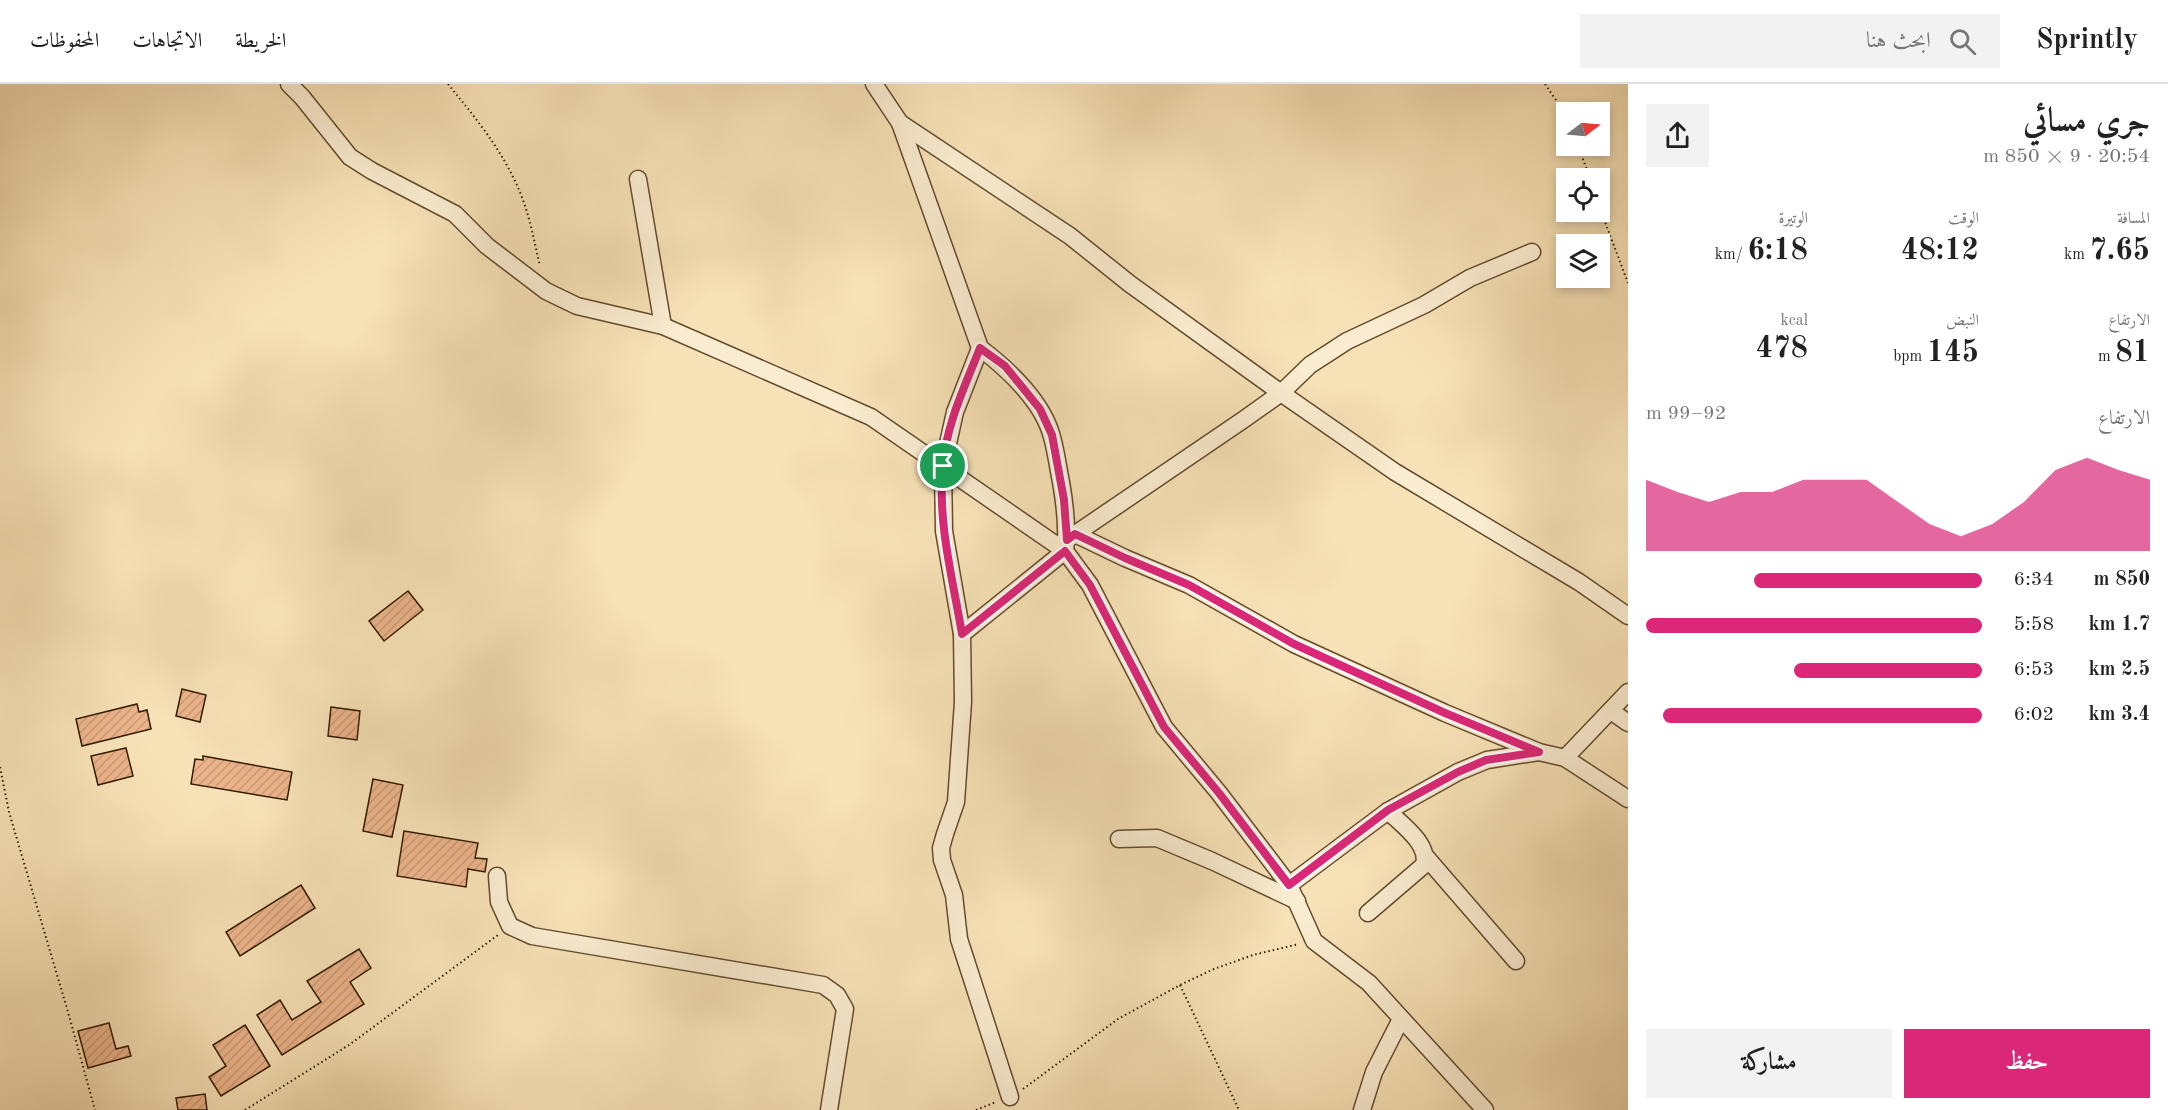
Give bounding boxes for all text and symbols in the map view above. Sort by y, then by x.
search box [1580,14,2000,68]
icon: search [1946,25,1979,58]
text: Sprintly [2036,27,2138,55]
text: ابحث هنا [1866,30,1931,52]
text: المحفوظات [30,31,99,52]
text: الاتجاهات [132,31,202,52]
text: الخريطة [235,31,286,52]
north arrow [1556,102,1610,156]
map controls [1556,102,1610,288]
button: share [1646,104,1709,167]
text: جري مسائي [2023,106,2150,139]
text: 20:54 · 9 × 850 m [1983,147,2150,167]
button: locate [1556,168,1610,222]
text: الوتيرة [1778,211,1808,227]
text: الوقت [1948,211,1979,227]
text: المسافة [2117,211,2150,227]
button: layers [1556,234,1610,288]
text: 6:18 [1747,236,1808,266]
text: 48:12 [1901,236,1979,266]
text: 7.65 [2089,236,2150,266]
text: /km [1715,247,1747,263]
text: km [2064,247,2089,263]
text: kcal [1780,313,1808,329]
text: النبض [1946,313,1979,329]
text: الارتفاع [2108,313,2150,329]
text: 478 [1756,334,1808,364]
text: 145 [1927,338,1979,368]
text: 81 [2115,338,2150,368]
text: bpm [1893,349,1927,365]
text: m [2098,349,2115,365]
text: 92–99 m [1646,404,1726,424]
text: الارتفاع [2098,409,2150,429]
pin [917,440,968,491]
icon: arrive [926,449,959,482]
text: 6:34 [2014,570,2054,590]
text: 850 m [2094,570,2150,590]
text: 5:58 [2014,615,2054,635]
text: 1.7 km [2088,615,2150,635]
text: 6:53 [2014,660,2054,680]
text: 2.5 km [2088,660,2150,680]
text: 6:02 [2014,705,2054,725]
text: 3.4 km [2088,705,2150,725]
button: مشاركة [1646,1029,1892,1098]
button: حفظ [1904,1029,2150,1098]

